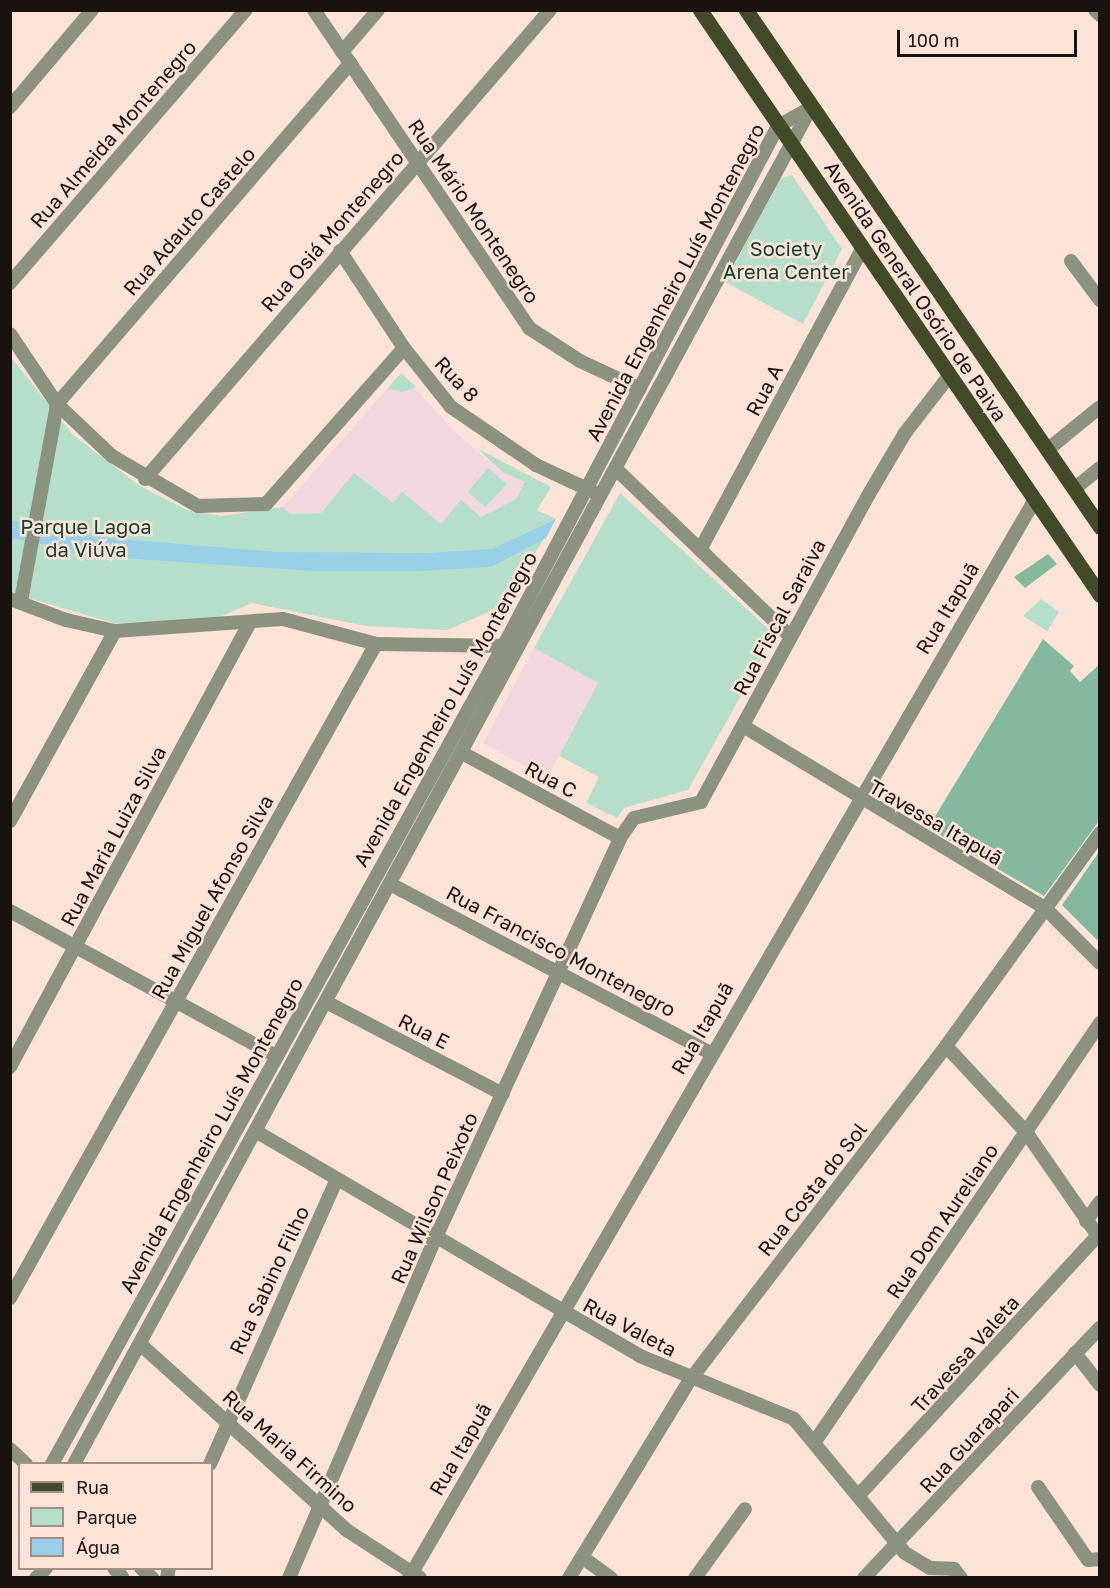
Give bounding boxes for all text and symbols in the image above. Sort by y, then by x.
scale bar [900,18,1080,56]
text: 100 m [908,29,959,51]
street label: Rua Almeida Montenegro [25,35,201,233]
street label: Rua Mário Montenegro [403,114,545,308]
street label: Avenida Engenheiro Luís Montenegro [581,119,769,445]
street label: Rua Adauto Castelo [118,142,260,300]
street label: Rua Osiá Montenegro [256,146,408,316]
street label: Avenida General Osório de Paiva [820,156,1012,426]
park label: Society Arena Center [723,237,849,284]
street label: Rua 8 [430,351,484,407]
street label: Rua A [740,360,788,420]
park label: Parque Lagoa da Viúva [20,515,152,562]
street label: Rua Fiscal Saraiva [728,535,830,699]
street label: Avenida Engenheiro Luís Montenegro [348,547,542,871]
street label: Rua Itapuã [910,558,984,658]
street label: Rua Maria Luiza Silva [55,742,171,930]
street label: Rua C [521,755,581,803]
street label: Travessa Itapuã [865,774,1007,870]
street label: Rua Miguel Afonso Silva [146,791,278,1003]
street label: Rua Francisco Montenegro [442,880,680,1022]
street label: Avenida Engenheiro Luís Montenegro [114,973,308,1297]
street label: Rua Itapuã [666,977,738,1079]
street label: Rua E [395,1008,453,1054]
street label: Rua Wilson Peixoto [385,1109,483,1287]
street label: Rua Costa do Sol [752,1118,872,1260]
street label: Rua Dom Aureliano [881,1139,1003,1303]
street label: Rua Sabino Filho [224,1202,314,1358]
street label: Travessa Valeta [906,1290,1024,1418]
street label: Rua Valeta [579,1292,681,1362]
street label: Rua Guarapari [914,1383,1024,1497]
street label: Rua Maria Firmino [218,1385,362,1517]
street label: Rua Itapuã [424,1398,496,1500]
legend [18,1462,213,1570]
text: Rua [76,1476,109,1498]
text: Parque [76,1506,137,1528]
text: Água [76,1536,120,1558]

